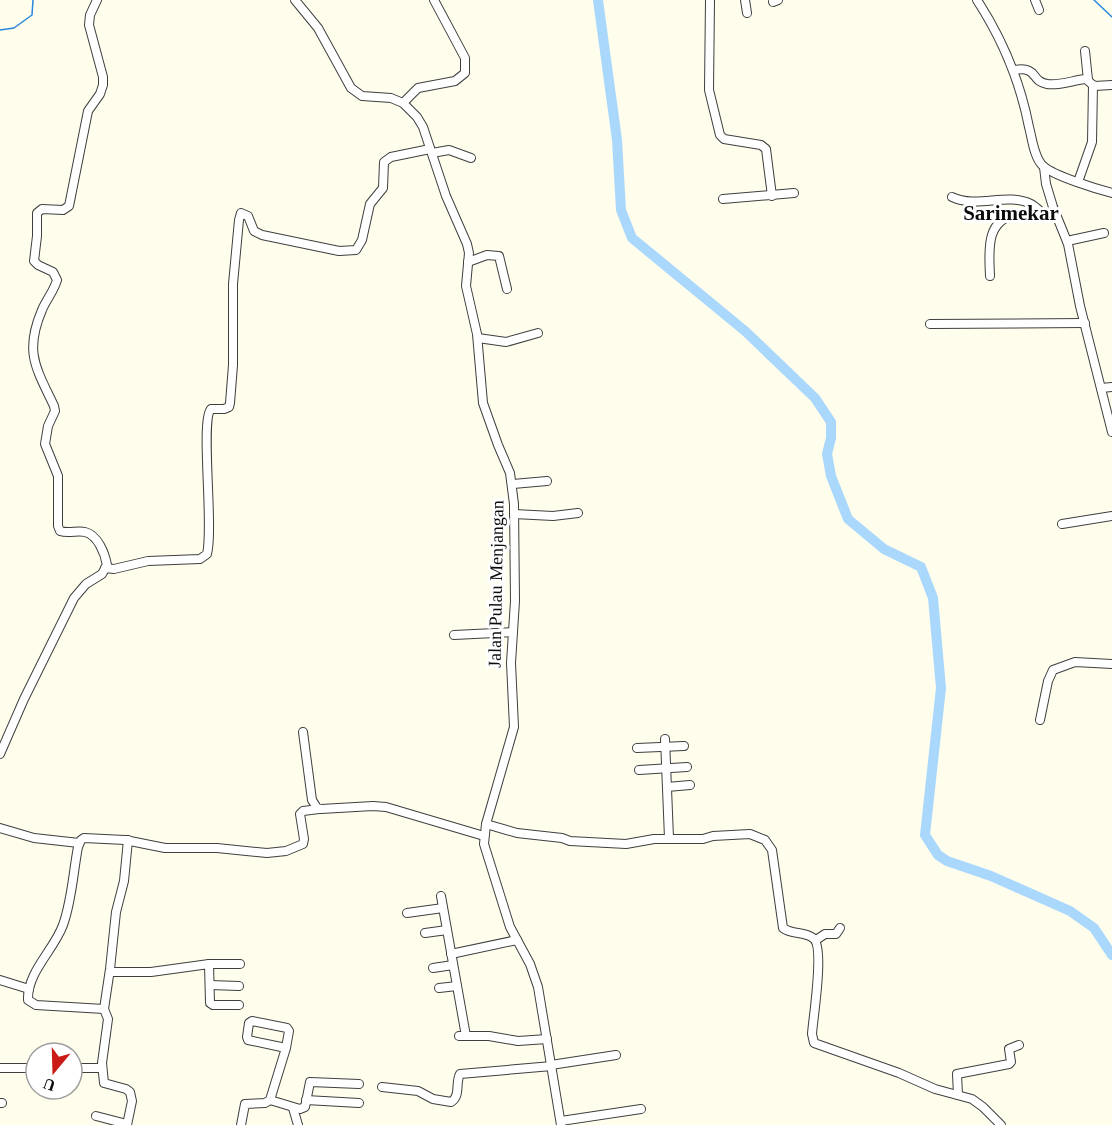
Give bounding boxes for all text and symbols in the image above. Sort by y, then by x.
district label: Sarimekar [963,201,1059,225]
street label: Jalan Pulau Menjangan [485,500,507,668]
north arrow [24,1041,84,1101]
text: U [41,1075,58,1095]

